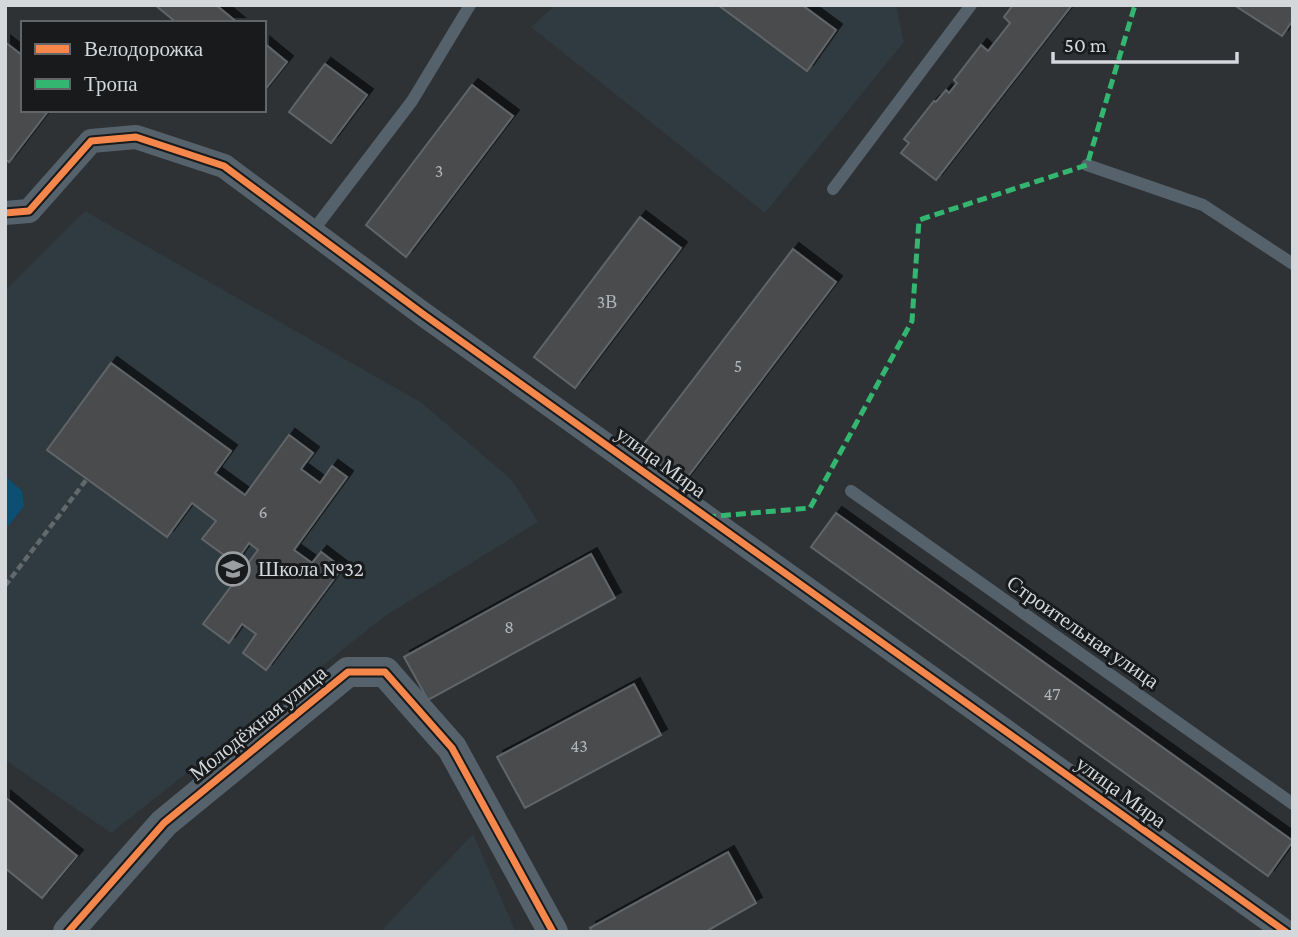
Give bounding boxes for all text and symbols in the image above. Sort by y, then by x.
legend [21,21,266,112]
scale bar [1053,21,1237,65]
text: 50 m [1064,33,1107,57]
text: Велодорожка [84,37,204,61]
text: Тропа [84,72,138,96]
house number: 3 [435,161,443,181]
house number: 3В [597,292,617,312]
house number: 5 [734,356,742,376]
street label: улица Мира [611,421,711,503]
house number: 6 [258,502,268,522]
school or university icon: Школа №32 [214,550,252,588]
place label: Школа №32 [258,557,364,581]
street label: Строительная улица [1002,571,1164,694]
house number: 8 [504,617,514,637]
street label: Молодёжная улица [185,660,332,786]
house number: 47 [1043,684,1061,704]
house number: 43 [570,736,588,756]
street label: улица Мира [1071,751,1171,833]

